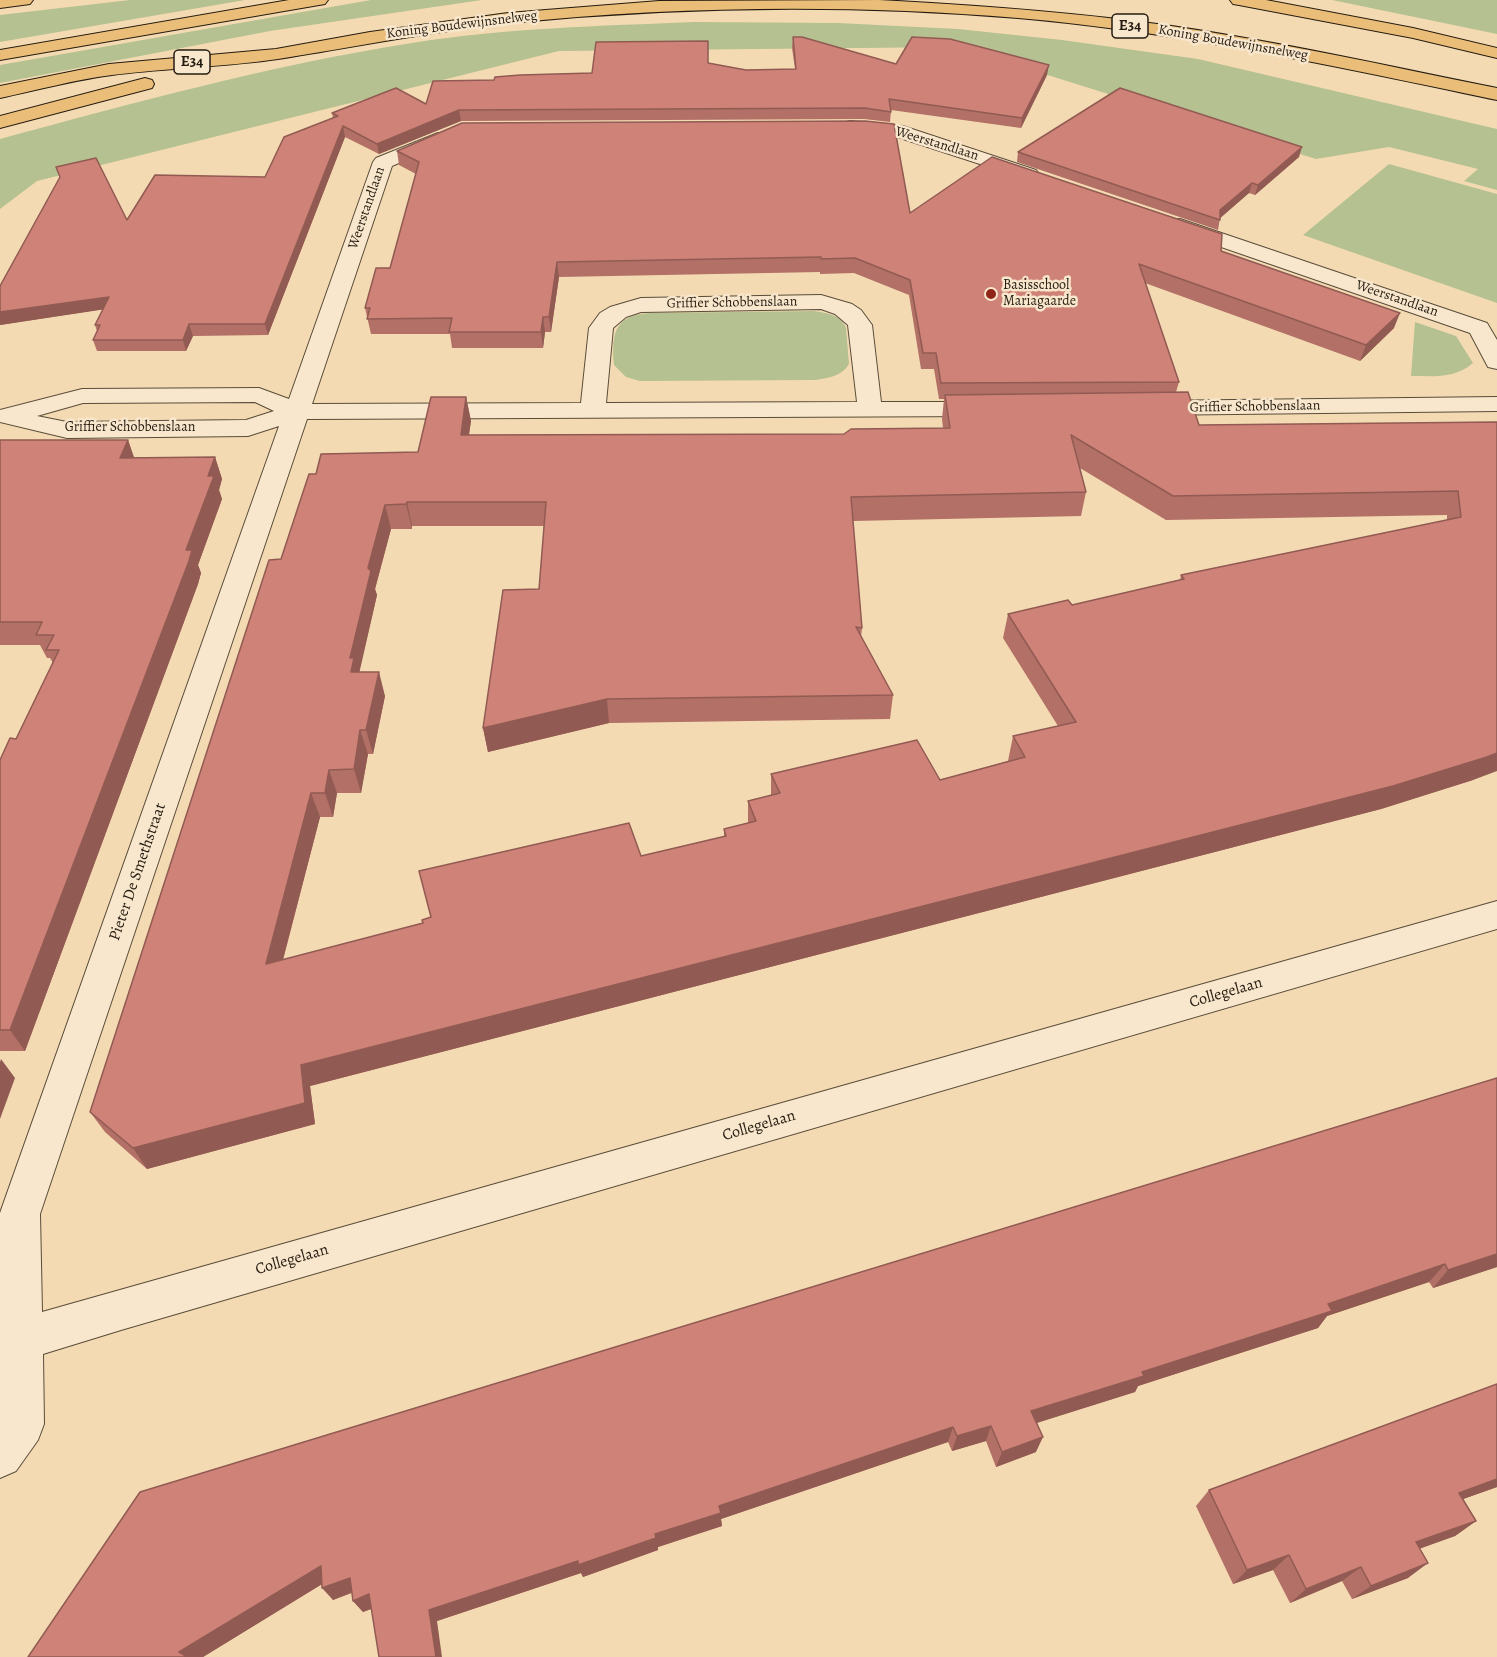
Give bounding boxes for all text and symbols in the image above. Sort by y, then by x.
street label: Koning Boudewijnsnelweg [386,7,538,43]
road number: E34 [1112,14,1148,38]
street label: Koning Boudewijnsnelweg [1157,22,1309,64]
road number: E34 [174,50,210,74]
street label: Weerstandlaan [893,123,981,165]
street label: Weerstandlaan [345,165,389,251]
street label: Weerstandlaan [1354,277,1440,321]
place label: Basisschool Mariagaarde [1003,278,1076,310]
marker: Basisschool Mariagaarde [984,287,998,301]
street label: Griffier Schobbenslaan [667,293,797,313]
street label: Griffier Schobbenslaan [1190,397,1320,417]
street label: Griffier Schobbenslaan [65,420,195,436]
street label: Pieter De Smethstraat [105,801,171,943]
street label: Collegelaan [1187,973,1265,1013]
street label: Collegelaan [720,1106,798,1146]
street label: Collegelaan [253,1240,331,1280]

